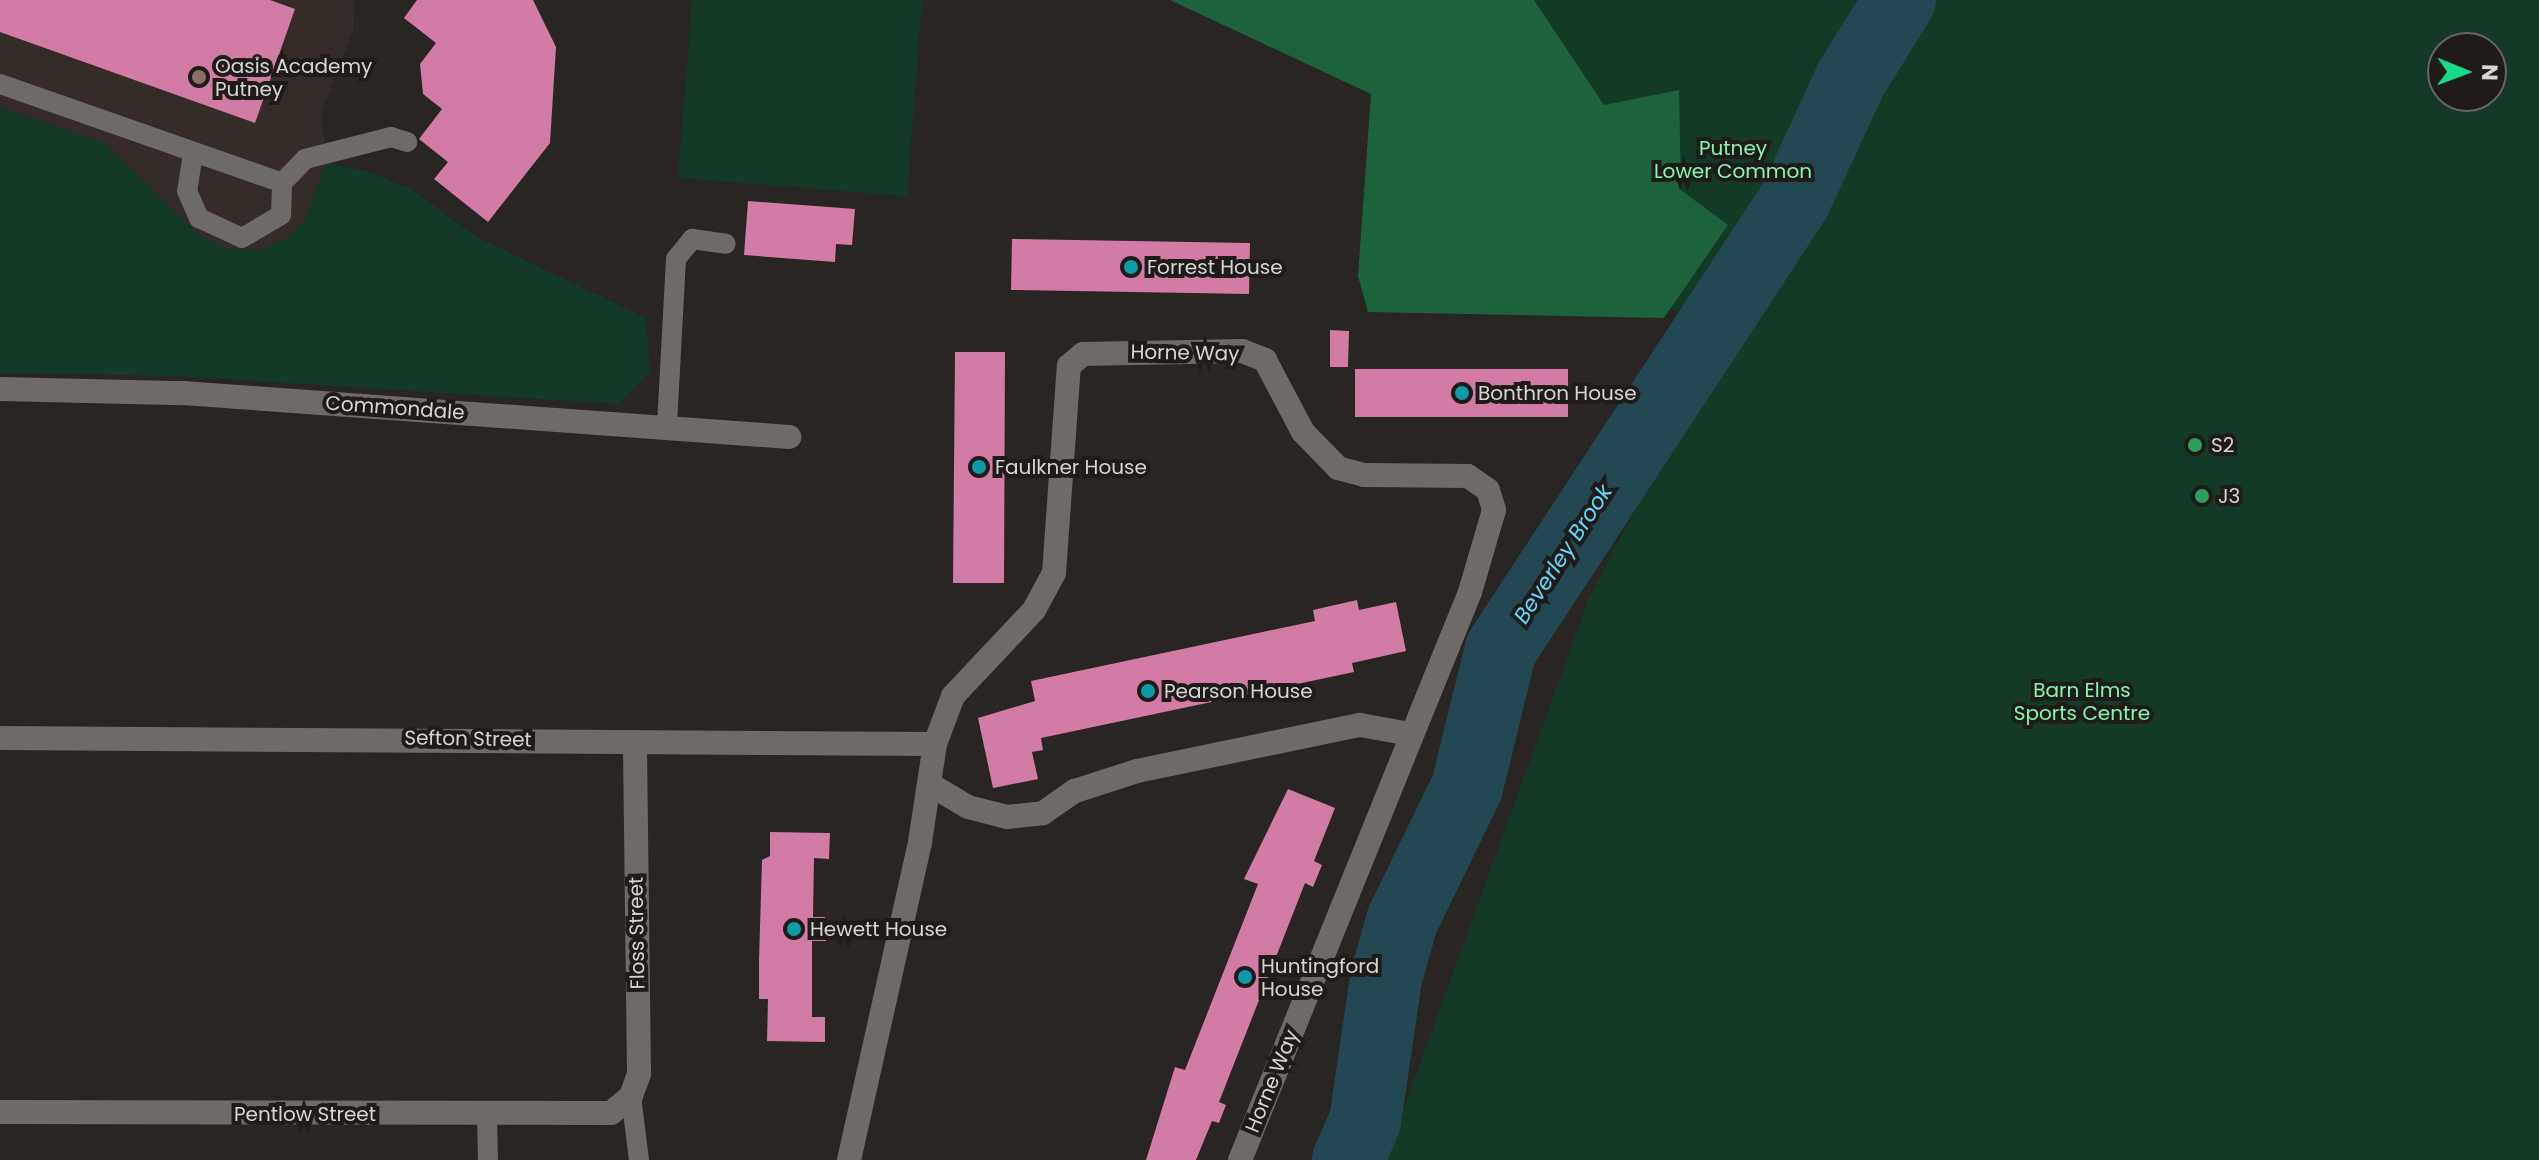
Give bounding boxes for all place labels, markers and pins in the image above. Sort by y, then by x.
place label: Oasis Academy Putney [215,54,372,101]
marker: Oasis Academy Putney [190,68,208,86]
place label: Forrest House [1147,255,1283,279]
marker: Forrest House [1122,258,1140,276]
place label: Bonthron House [1478,381,1637,405]
marker: Bonthron House [1453,384,1471,402]
place label: S2 [2211,433,2234,457]
marker: S2 [2186,436,2204,454]
place label: Faulkner House [995,455,1147,479]
marker: Faulkner House [970,458,988,476]
place label: J3 [2218,484,2240,508]
marker: J3 [2193,487,2211,505]
place label: Pearson House [1164,679,1313,703]
marker: Pearson House [1139,682,1157,700]
place label: Hewett House [810,917,947,941]
marker: Hewett House [785,920,803,938]
place label: Huntingford House [1261,954,1379,1001]
marker: Huntingford House [1236,968,1254,986]

